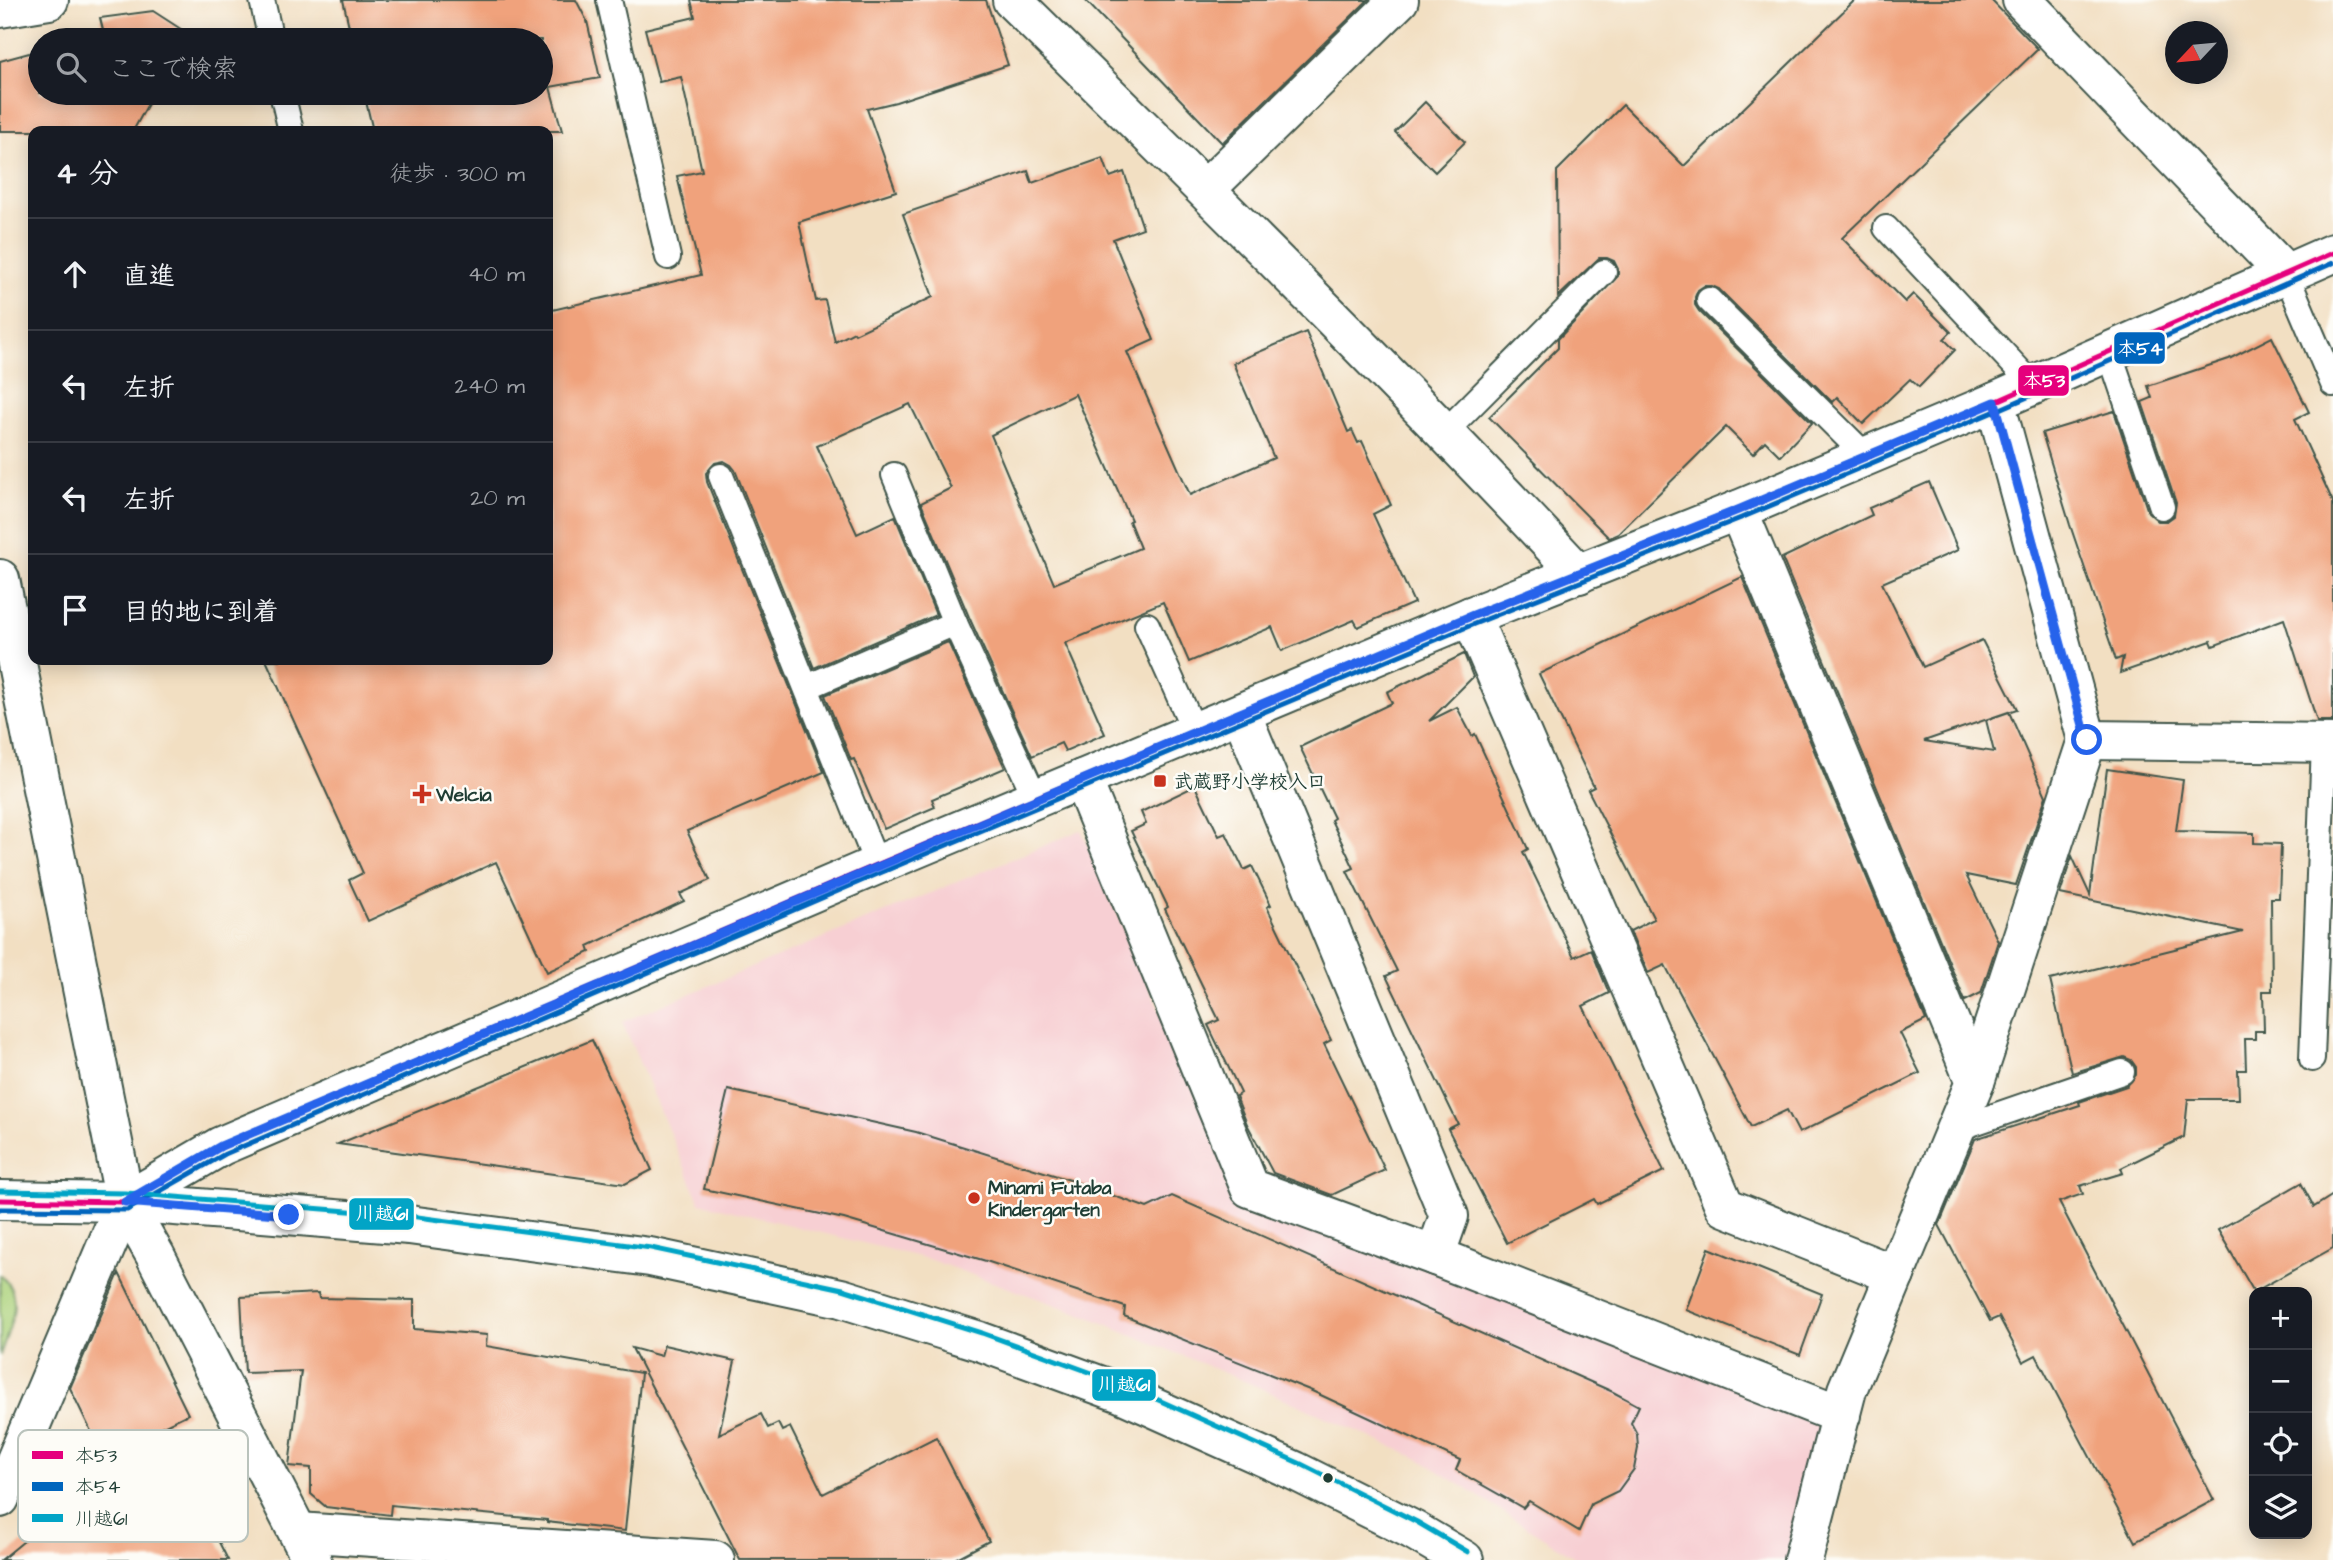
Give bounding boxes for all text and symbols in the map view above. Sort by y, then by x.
north arrow [2165,21,2228,84]
search box [28,28,553,105]
icon: search [52,48,90,86]
text: ここで検索 [108,51,238,87]
text: 4 分 [56,153,118,195]
text: 徒歩 · 300 m [390,158,525,190]
icon: ahead [56,255,94,293]
text: 直進 [123,258,175,294]
text: 40 m [468,258,525,290]
line badge: 本54 [2113,331,2166,365]
text: 本54 [2117,336,2163,363]
line badge: 本53 [2017,364,2070,397]
icon: left [56,367,94,405]
text: 本53 [2023,368,2065,395]
text: 左折 [123,370,175,406]
text: 240 m [455,370,525,402]
icon: left [56,479,94,517]
text: 左折 [123,482,175,518]
text: 20 m [470,482,525,514]
icon: arrive [56,591,94,629]
text: 目的地に到着 [123,594,279,630]
route start [2071,724,2102,755]
place label: 武蔵野小学校入口 [1174,769,1326,796]
marker: 武蔵野小学校入口 [1152,773,1168,789]
place label: Welcia [435,782,492,809]
marker: Welcia [414,786,430,802]
place label: Minami Futaba Kindergarten [988,1175,1112,1225]
marker: Minami Futaba Kindergarten [966,1190,982,1206]
line badge: 川越61 [348,1197,415,1231]
route end [273,1199,304,1230]
text: 川越61 [356,1201,409,1228]
map controls [2249,1287,2312,1539]
button: + [2249,1287,2312,1350]
button: − [2249,1350,2312,1413]
line badge: 川越61 [1091,1368,1157,1402]
text: 川越61 [1098,1372,1151,1399]
button: locate [2249,1413,2312,1476]
legend [18,1430,248,1542]
text: 本53 [75,1443,117,1470]
unlabelled marker [1321,1471,1335,1485]
text: 本54 [75,1474,120,1501]
button: layers [2249,1476,2312,1539]
text: 川越61 [75,1506,128,1533]

